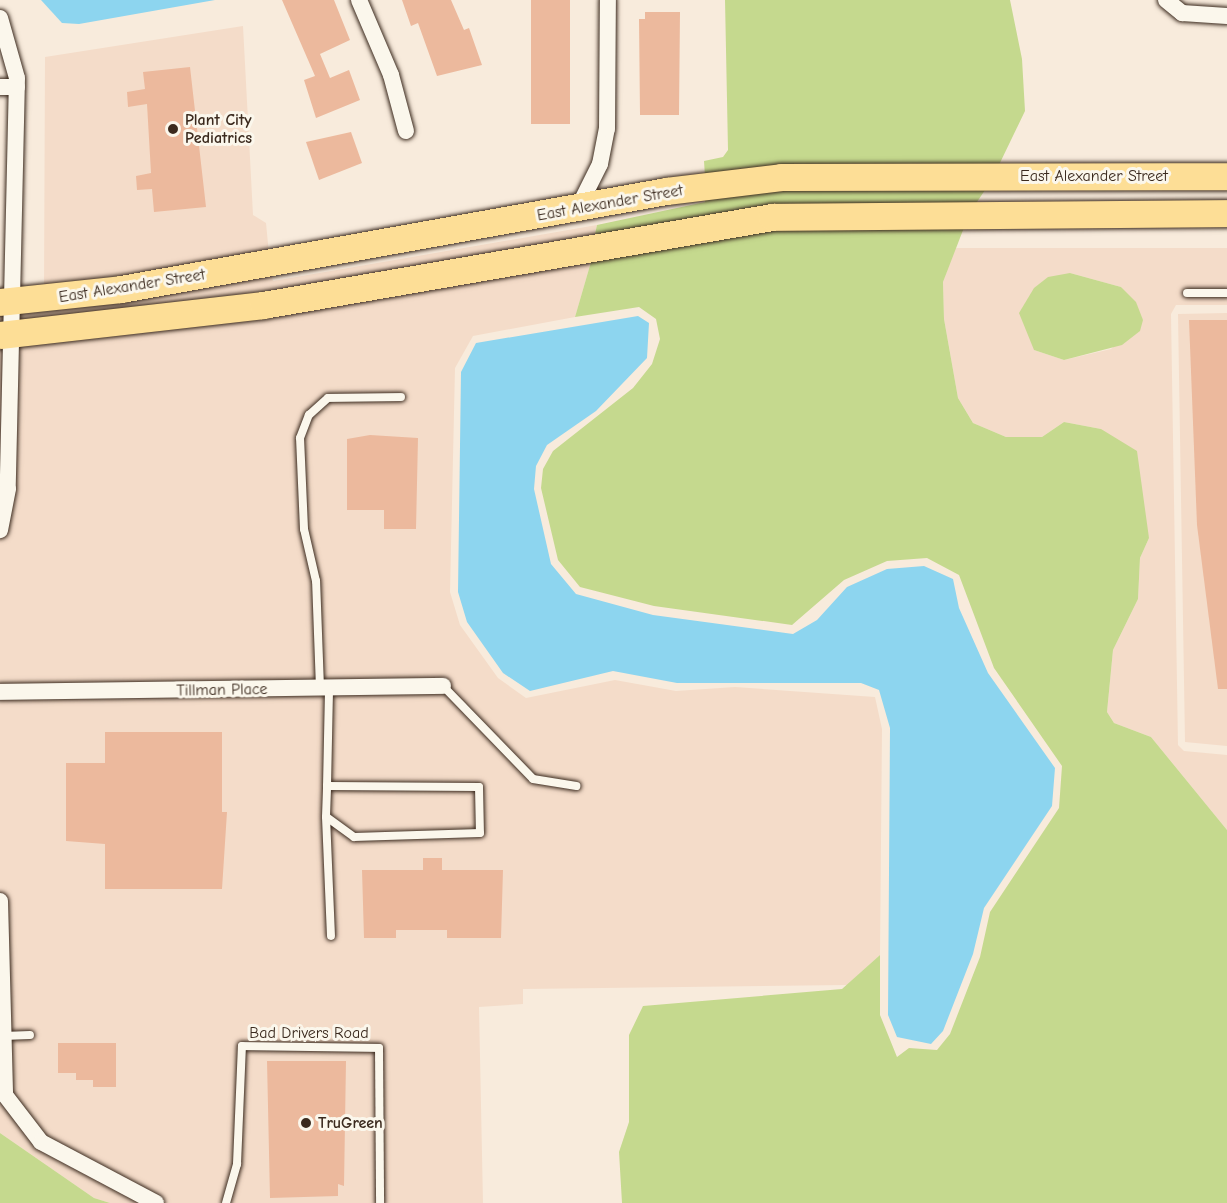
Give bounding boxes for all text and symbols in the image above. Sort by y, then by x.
place label: Plant City Pediatrics [185,110,252,148]
marker: Plant City Pediatrics [166,122,180,136]
street label: East Alexander Street [1020,166,1168,186]
street label: East Alexander Street [536,181,684,225]
street label: East Alexander Street [57,265,207,307]
street label: Tillman Place [176,680,268,700]
street label: Bad Drivers Road [249,1023,369,1043]
place label: TruGreen [318,1113,383,1133]
marker: TruGreen [299,1116,313,1130]

